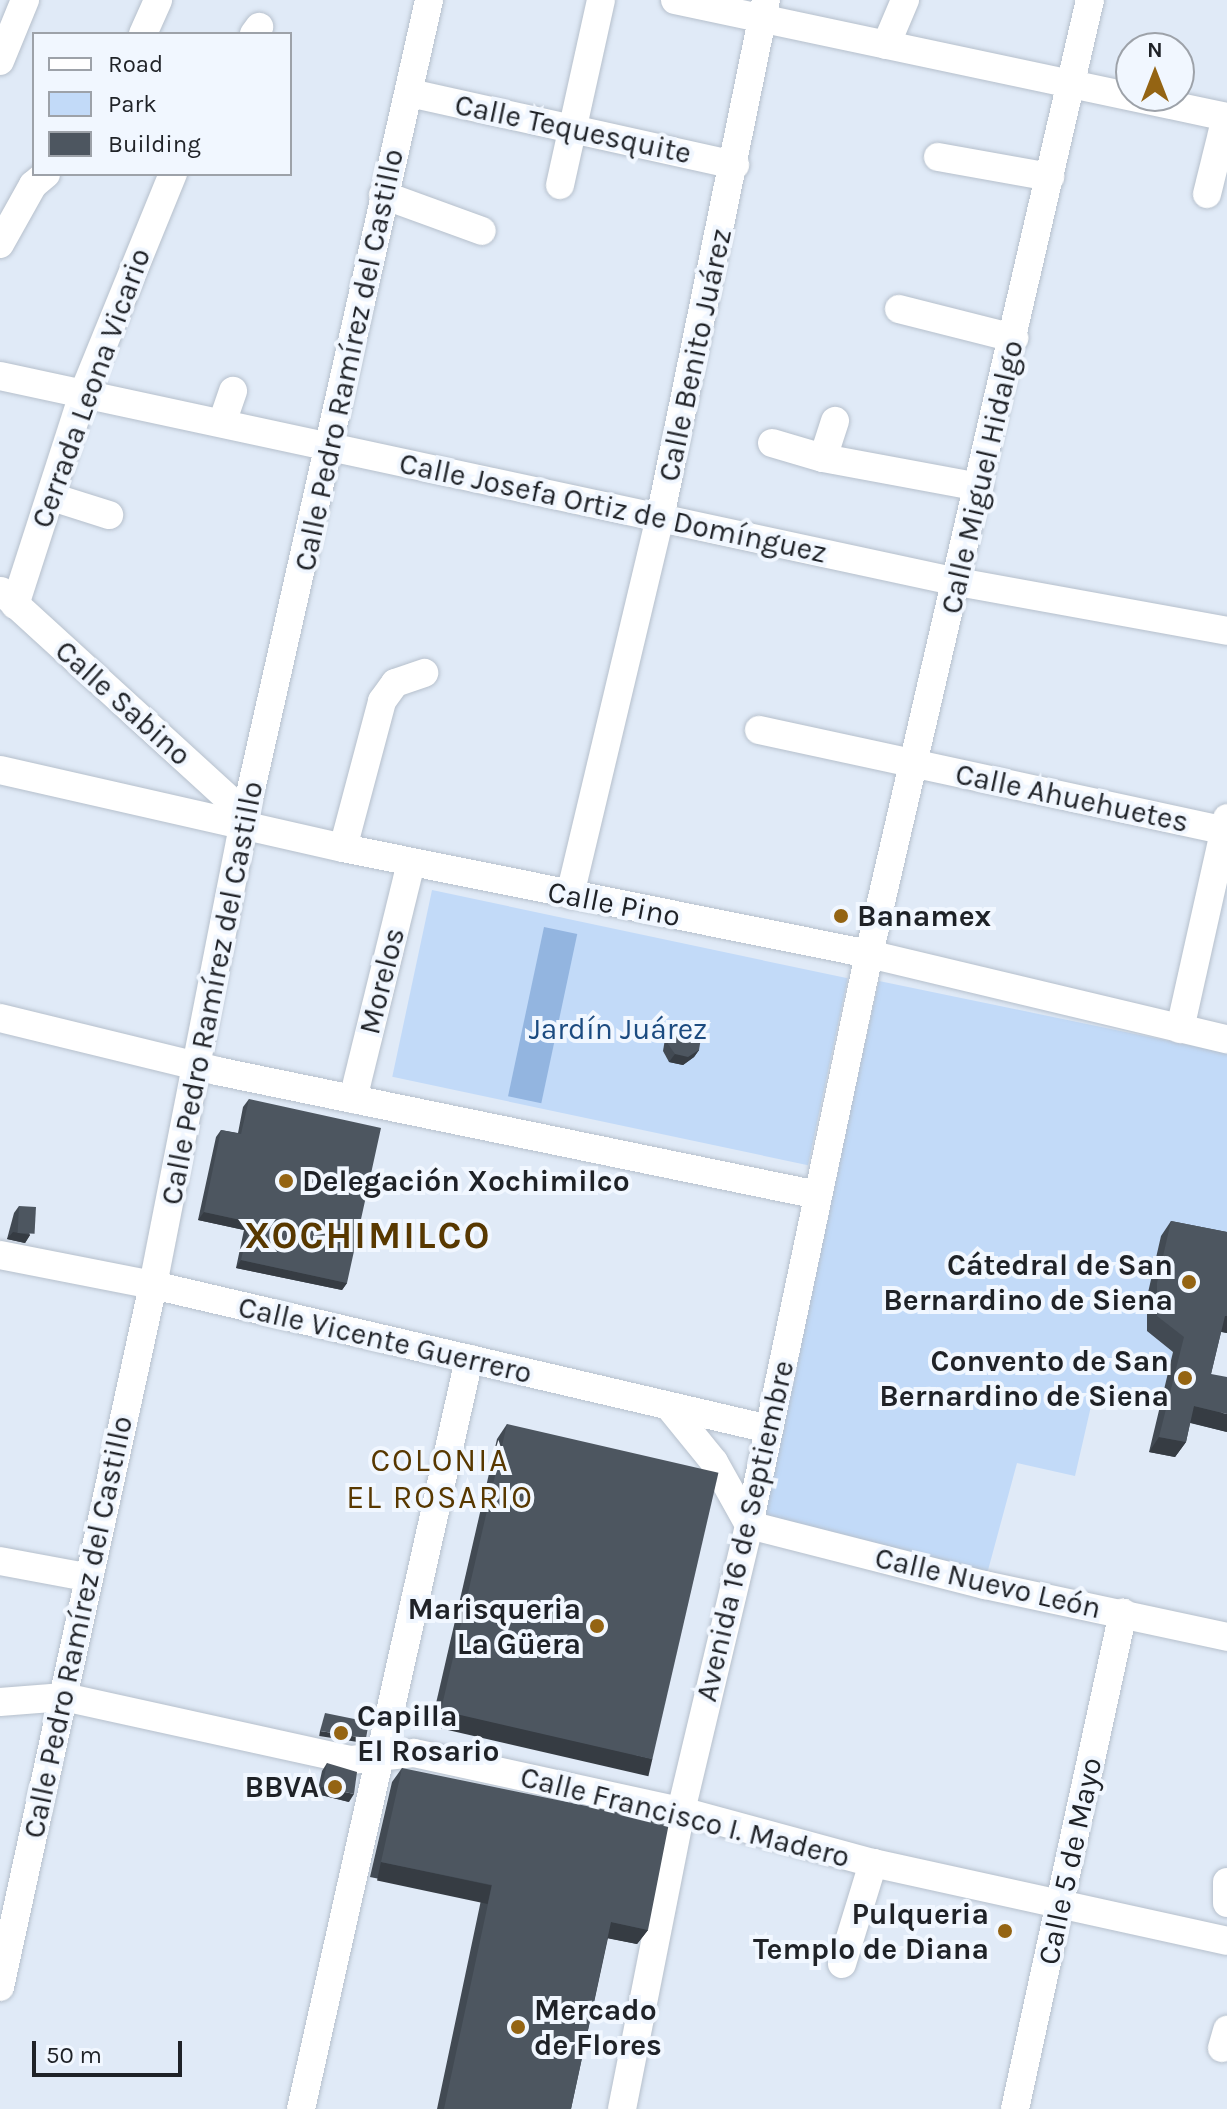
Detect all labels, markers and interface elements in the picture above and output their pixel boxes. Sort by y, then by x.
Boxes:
legend [32,32,292,176]
north arrow [1115,32,1195,112]
text: N [1147,37,1163,63]
text: Road [108,50,163,78]
street label: Calle Tequesquite [452,86,694,172]
text: Park [108,90,157,118]
text: Building [108,130,201,158]
street label: Calle Pedro Ramírez del Castillo [287,146,411,574]
street label: Calle Benito Juárez [651,225,739,485]
street label: Cerrada Leona Vicario [24,243,158,533]
street label: Calle Miguel Hidalgo [933,337,1031,617]
street label: Calle Josefa Ortiz de Domínguez [396,445,830,571]
street label: Calle Sabino [48,633,198,773]
street label: Calle Ahuehuetes [952,756,1192,840]
street label: Calle Pedro Ramírez del Castillo [153,778,271,1208]
street label: Calle Pino [545,874,683,934]
place label: Banamex [857,898,991,934]
marker: Banamex [832,907,850,925]
street label: Morelos [351,924,413,1038]
park label: Jardín Juárez [529,1011,707,1047]
place label: Delegación Xochimilco [302,1163,630,1199]
marker: Delegación Xochimilco [277,1172,295,1190]
district label: XOCHIMILCO [244,1213,492,1259]
place label: Cátedral de San Bernardino de Siena [883,1247,1173,1318]
marker: Cátedral de San Bernardino de Siena [1180,1273,1198,1291]
street label: Calle Vicente Guerrero [235,1289,535,1391]
place label: Convento de San Bernardino de Siena [879,1343,1169,1414]
street label: Avenida 16 de Septiembre [688,1357,802,1705]
marker: Convento de San Bernardino de Siena [1176,1369,1194,1387]
street label: Calle Pedro Ramírez del Castillo [16,1413,140,1841]
district label: COLONIA EL ROSARIO [346,1443,534,1518]
street label: Calle Nuevo León [871,1539,1105,1627]
place label: Marisqueria La Güera [408,1591,581,1662]
marker: Marisqueria La Güera [588,1617,606,1635]
place label: Capilla El Rosario [357,1698,500,1768]
marker: Capilla El Rosario [332,1724,350,1742]
street label: Calle 5 de Mayo [1030,1754,1110,1968]
street label: Calle Francisco I. Madero [517,1759,853,1875]
place label: BBVA [244,1769,319,1805]
marker: BBVA [326,1778,344,1796]
place label: Pulqueria Templo de Diana [753,1896,989,1966]
marker: Pulqueria Templo de Diana [996,1922,1014,1940]
place label: Mercado de Flores [534,1992,662,2062]
marker: Mercado de Flores [509,2018,527,2036]
scale bar [36,2025,186,2075]
text: 50 m [46,2041,102,2069]

